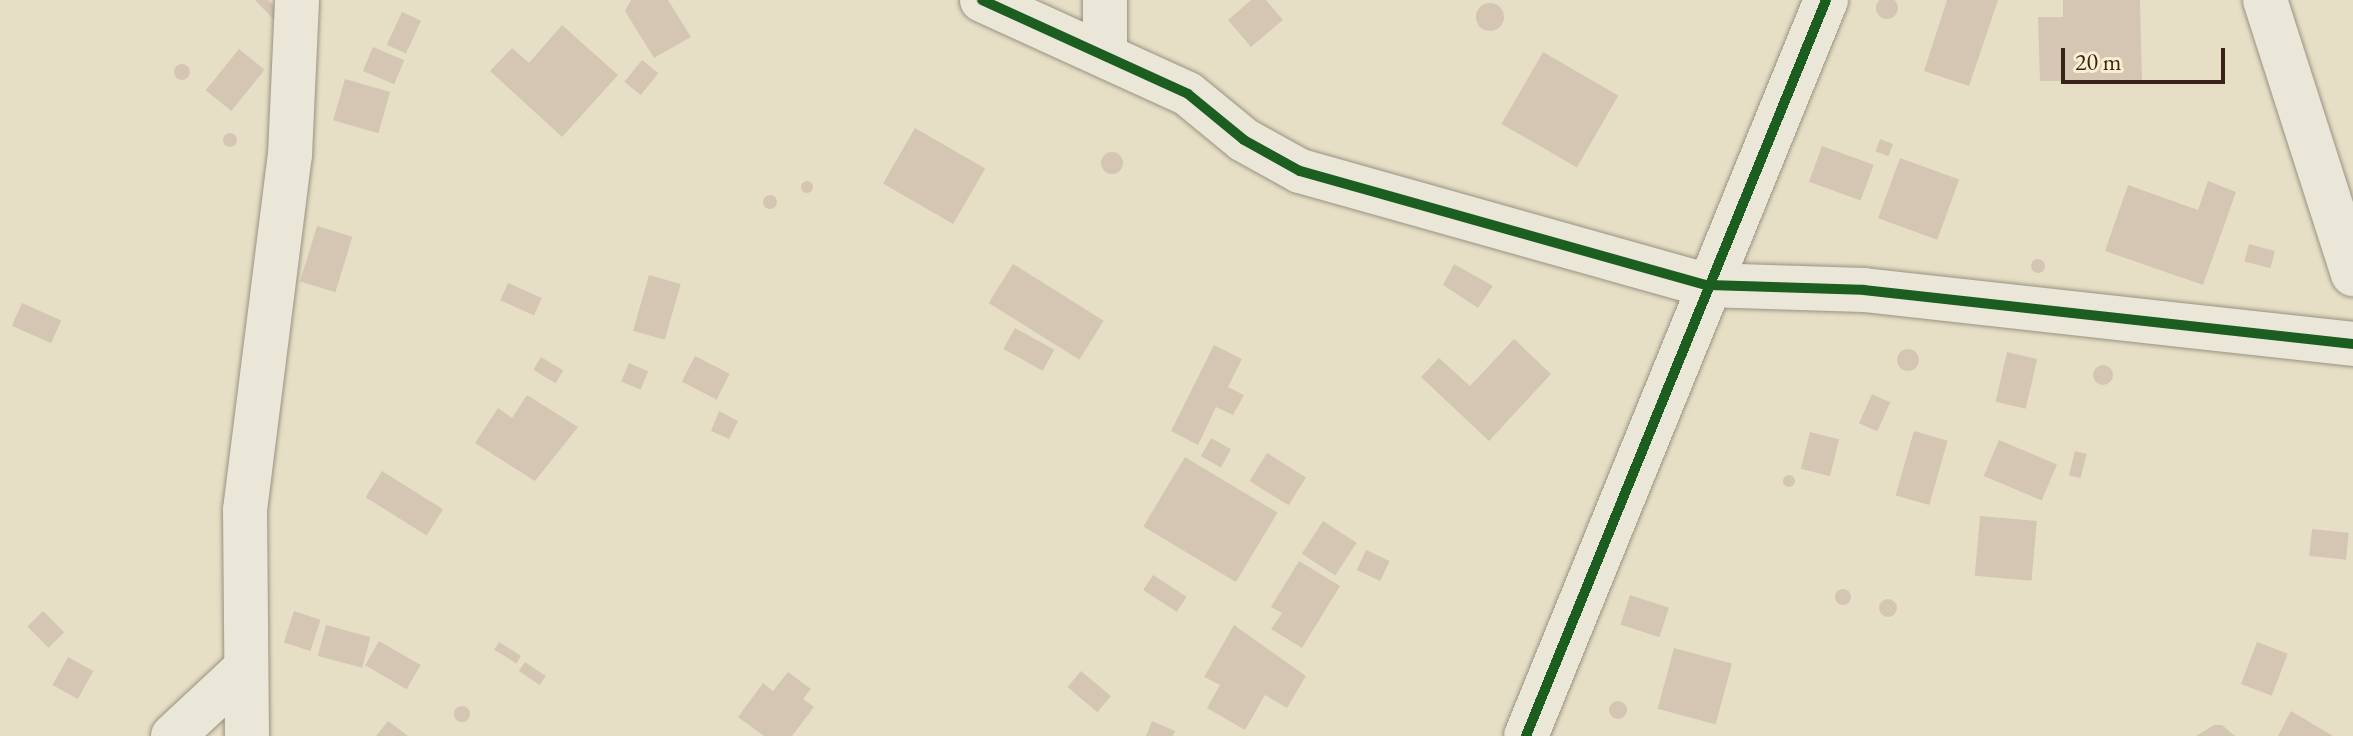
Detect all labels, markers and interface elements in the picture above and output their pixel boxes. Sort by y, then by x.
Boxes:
scale bar [2065,32,2229,82]
text: 20 m [2075,46,2122,77]

